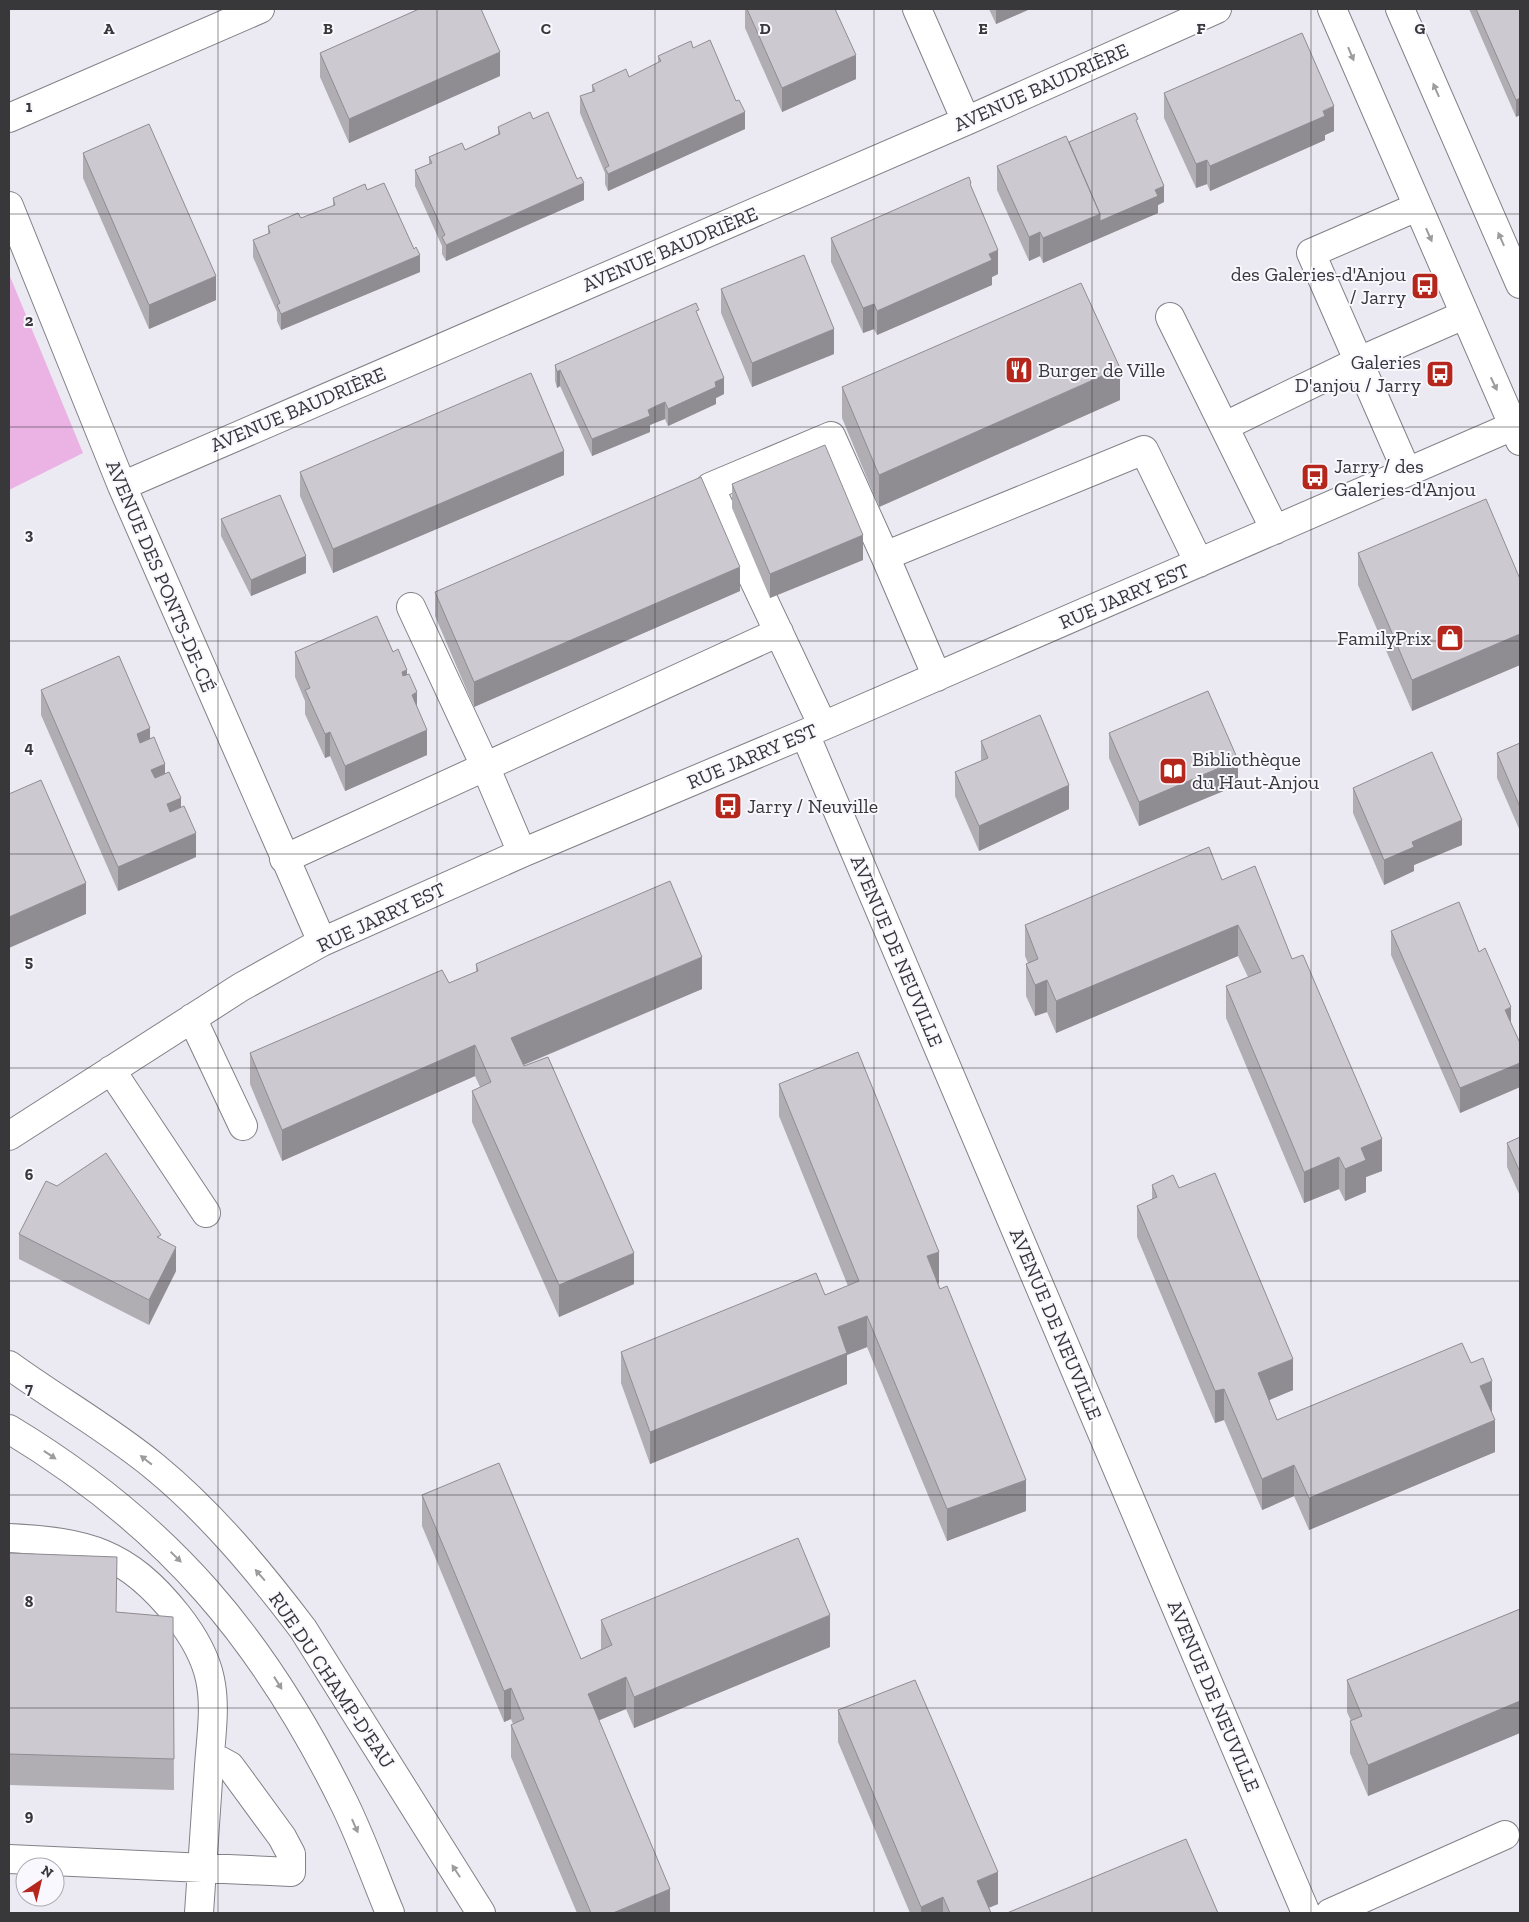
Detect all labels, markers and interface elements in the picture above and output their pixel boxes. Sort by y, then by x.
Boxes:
text: A [104,19,115,38]
text: B [323,19,333,38]
text: C [541,19,551,38]
text: D [759,19,771,38]
text: E [978,19,988,38]
text: F [1196,19,1206,38]
text: G [1415,19,1426,38]
street label: AVENUE BAUDRIÈRE [950,38,1132,136]
one-way arrow [1348,47,1356,61]
one-way arrow [1431,83,1439,97]
text: 1 [26,97,33,116]
street label: AVENUE BAUDRIÈRE [579,201,761,297]
one-way arrow [1426,228,1434,242]
one-way arrow [1496,232,1504,246]
place label: des Galeries-d'Anjou / Jarry [1231,262,1407,309]
bus stop icon: des Galeries-d'Anjou / Jarry [1410,271,1440,301]
text: 2 [25,311,34,330]
place label: Galeries D'anjou / Jarry [1295,350,1422,397]
restaurant icon: Burger de Ville [1004,355,1034,385]
place label: Burger de Ville [1038,358,1165,382]
bus stop icon: Galeries D'anjou / Jarry [1425,359,1455,389]
street label: AVENUE BAUDRIÈRE [207,361,389,457]
one-way arrow [1491,377,1499,391]
place label: Jarry / des Galeries-d'Anjou [1334,454,1476,501]
street label: AVENUE DES PONTS-DE-CÉ [101,456,221,696]
bus stop icon: Jarry / des Galeries-d'Anjou [1300,462,1330,492]
text: 3 [25,525,34,544]
street label: RUE JARRY EST [1055,558,1193,634]
shop icon: FamilyPrix [1435,623,1465,653]
place label: FamilyPrix [1337,626,1431,650]
street label: RUE JARRY EST [683,718,821,794]
text: 4 [24,738,34,757]
place label: Bibliothèque du Haut-Anjou [1192,747,1319,794]
library icon: Bibliothèque du Haut-Anjou [1158,756,1188,786]
bus stop icon: Jarry / Neuville [713,791,743,821]
place label: Jarry / Neuville [747,794,878,818]
street label: AVENUE DE NEUVILLE [846,852,948,1050]
street label: RUE JARRY EST [313,877,449,957]
text: 5 [25,952,33,971]
text: 6 [25,1165,34,1184]
street label: AVENUE DE NEUVILLE [1005,1225,1107,1423]
text: 7 [25,1379,33,1398]
one-way arrow [43,1450,57,1460]
one-way arrow [140,1455,153,1466]
one-way arrow [170,1551,182,1563]
one-way arrow [255,1569,266,1582]
street label: RUE DU CHAMP-D'EAU [264,1587,400,1773]
text: 8 [25,1592,34,1611]
street label: AVENUE DE NEUVILLE [1163,1597,1265,1795]
one-way arrow [273,1677,283,1690]
text: 9 [25,1806,34,1825]
one-way arrow [351,1819,359,1833]
north arrow [15,1857,65,1907]
text: N [38,1862,57,1882]
one-way arrow [451,1865,460,1878]

